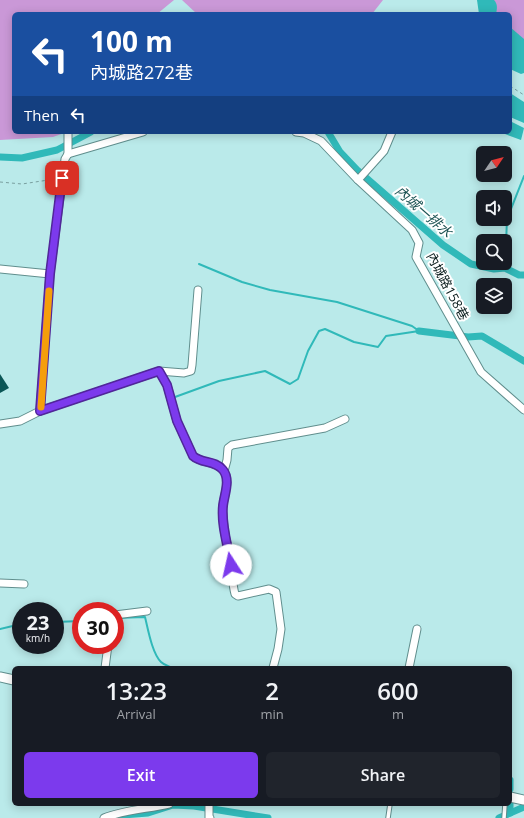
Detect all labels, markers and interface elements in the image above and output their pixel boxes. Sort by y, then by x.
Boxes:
text: 100 m [90,22,173,60]
icon: left [24,28,76,80]
text: 內城路272巷 [90,60,193,84]
icon: left [67,104,89,126]
text: Then [24,105,59,125]
north arrow [476,146,512,182]
map controls [476,146,512,314]
pin [45,161,79,195]
icon: arrive [51,167,73,189]
water label: 內城一排水 [391,181,457,242]
button: sound [476,190,512,226]
button: search [476,234,512,270]
street label: 內城路158巷 [423,249,473,323]
button: layers [476,278,512,314]
position arrow [210,544,252,586]
speed limit sign: 30 [72,602,124,654]
text: 23 [27,609,49,636]
text: km/h [26,631,50,645]
text: 13:23 [106,674,167,707]
text: 2 [265,674,279,707]
text: 600 [377,674,418,707]
text: Arrival [117,705,156,723]
text: min [261,705,284,723]
text: m [392,705,404,723]
button: Exit [24,752,258,798]
button: Share [266,752,500,798]

